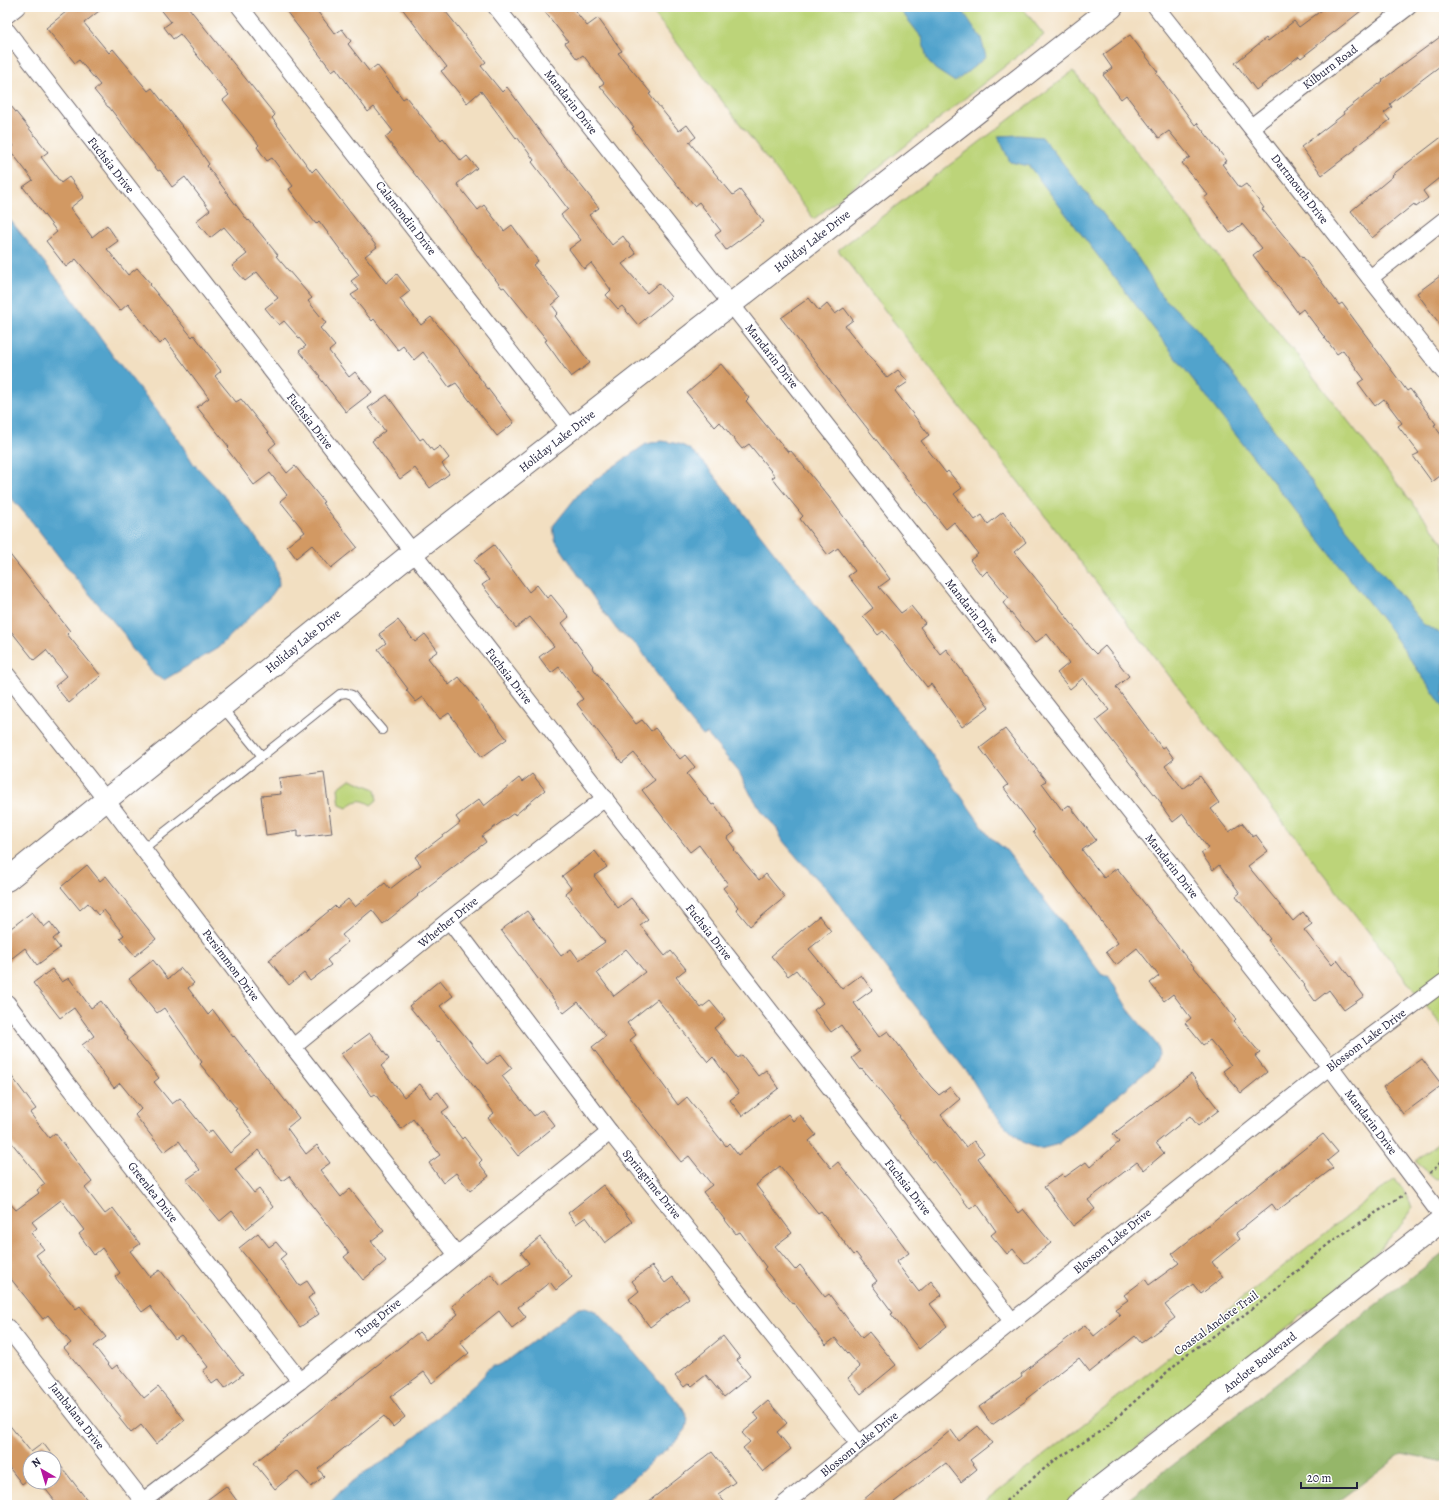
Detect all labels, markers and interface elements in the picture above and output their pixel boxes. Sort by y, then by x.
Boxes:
street label: Kilburn Road [1299,41,1361,93]
street label: Mandarin Drive [541,66,601,138]
street label: Fuchsia Drive [84,134,138,196]
street label: Dartmouth Drive [1268,151,1332,227]
street label: Calamondin Drive [372,178,440,258]
street label: Holiday Lake Drive [771,206,853,276]
street label: Mandarin Drive [742,320,802,392]
street label: Fuchsia Drive [283,390,337,452]
street label: Holiday Lake Drive [516,406,598,476]
street label: Mandarin Drive [942,575,1002,647]
street label: Holiday Lake Drive [262,606,344,676]
street label: Fuchsia Drive [482,645,536,707]
street label: Mandarin Drive [1142,830,1202,902]
street label: Whether Drive [414,893,481,952]
street label: Fuchsia Drive [682,901,736,963]
street label: Persimmon Drive [199,926,263,1004]
street label: Blossom Lake Drive [1323,1005,1409,1075]
street label: Mandarin Drive [1341,1086,1401,1158]
street label: Springtime Drive [619,1146,685,1222]
street label: Fuchsia Drive [881,1156,935,1218]
street label: Greenlea Drive [124,1158,182,1226]
street label: Blossom Lake Drive [1070,1205,1154,1277]
street label: Coastal Anclote Trail [1171,1287,1261,1359]
street label: Tung Drive [352,1295,404,1341]
street label: Anclote Boulevard [1219,1328,1300,1396]
street label: Jambalana Drive [46,1379,108,1453]
street label: Blossom Lake Drive [817,1408,901,1480]
north arrow [22,1450,62,1490]
text: N [28,1454,44,1471]
scale bar [1301,1464,1357,1490]
text: 20 m [1307,1470,1331,1486]

